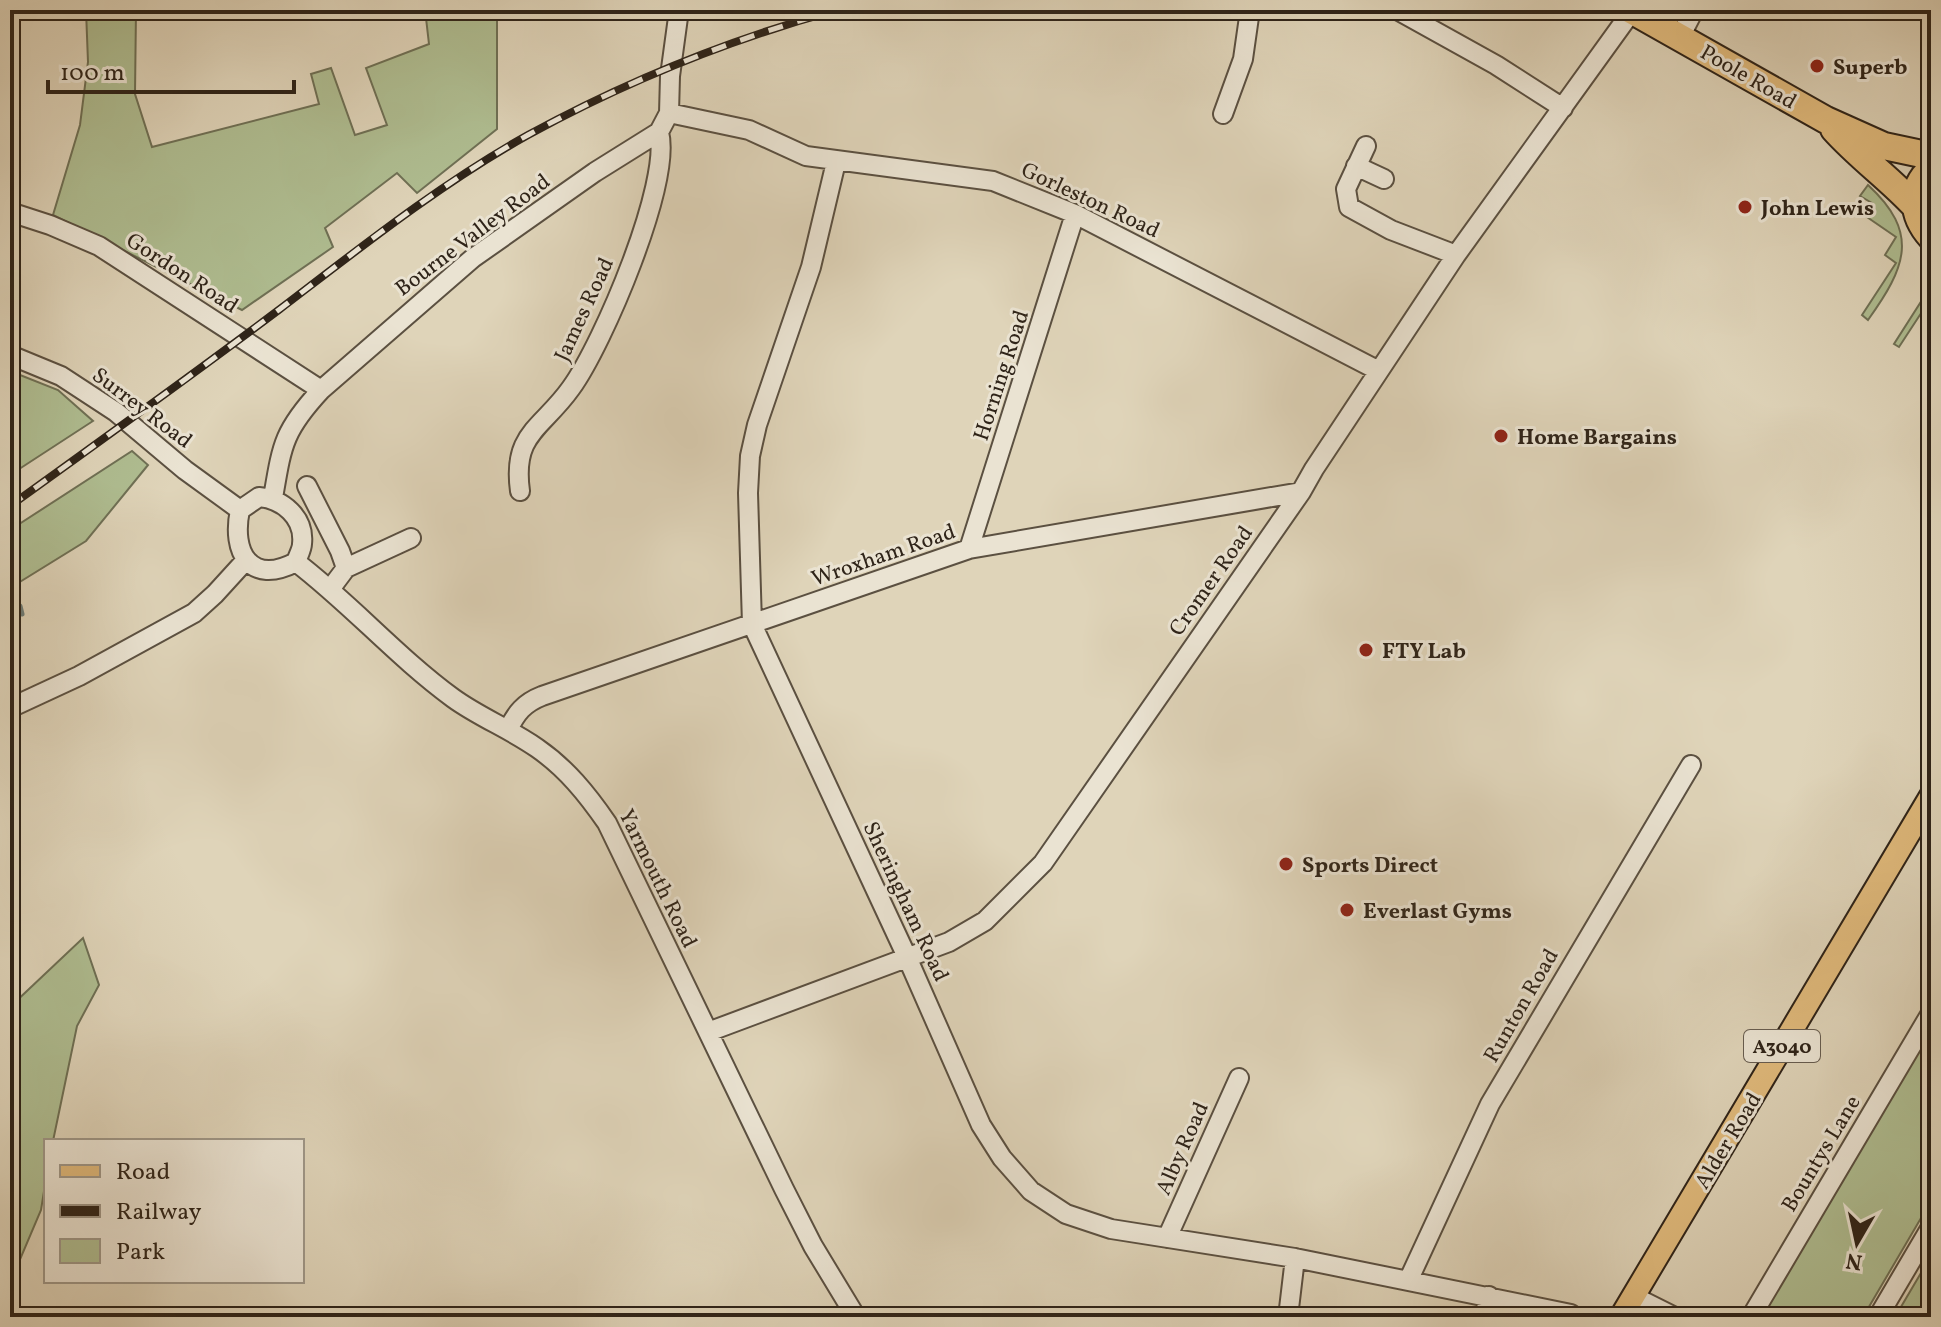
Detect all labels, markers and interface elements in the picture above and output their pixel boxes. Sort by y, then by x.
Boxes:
street label: Poole Road [1694,38,1802,118]
scale bar [48,44,294,94]
place label: Superb [1833,53,1907,84]
text: 100 m [60,57,125,91]
marker: Superb [1808,57,1826,75]
street label: Gorleston Road [1015,156,1164,247]
street label: Bourne Valley Road [389,167,558,305]
place label: John Lewis [1760,194,1874,225]
marker: John Lewis [1736,198,1754,216]
street label: Gordon Road [119,226,244,322]
street label: James Road [548,253,623,367]
street label: Horning Road [967,306,1038,445]
street label: Surrey Road [85,361,198,457]
place label: Home Bargains [1517,423,1677,454]
marker: Home Bargains [1492,427,1510,445]
street label: Wroxham Road [808,517,960,596]
street label: Cromer Road [1163,520,1262,643]
place label: FTY Lab [1382,637,1466,668]
marker: FTY Lab [1357,641,1375,659]
street label: Yarmouth Road [610,804,704,954]
street label: Sheringham Road [854,817,955,987]
place label: Sports Direct [1302,851,1438,882]
marker: Sports Direct [1277,855,1295,873]
place label: Everlast Gyms [1363,897,1512,928]
marker: Everlast Gyms [1338,901,1356,919]
street label: Runton Road [1477,944,1567,1069]
road number: A3040 [1744,1030,1820,1062]
street label: Alder Road [1688,1087,1770,1196]
street label: Bountys Lane [1775,1090,1869,1219]
street label: Alby Road [1149,1097,1218,1201]
legend [44,1139,304,1283]
text: Road [116,1156,170,1190]
text: Railway [116,1196,202,1230]
north arrow [1817,1203,1897,1283]
text: Park [116,1236,165,1270]
text: N [1844,1244,1865,1277]

